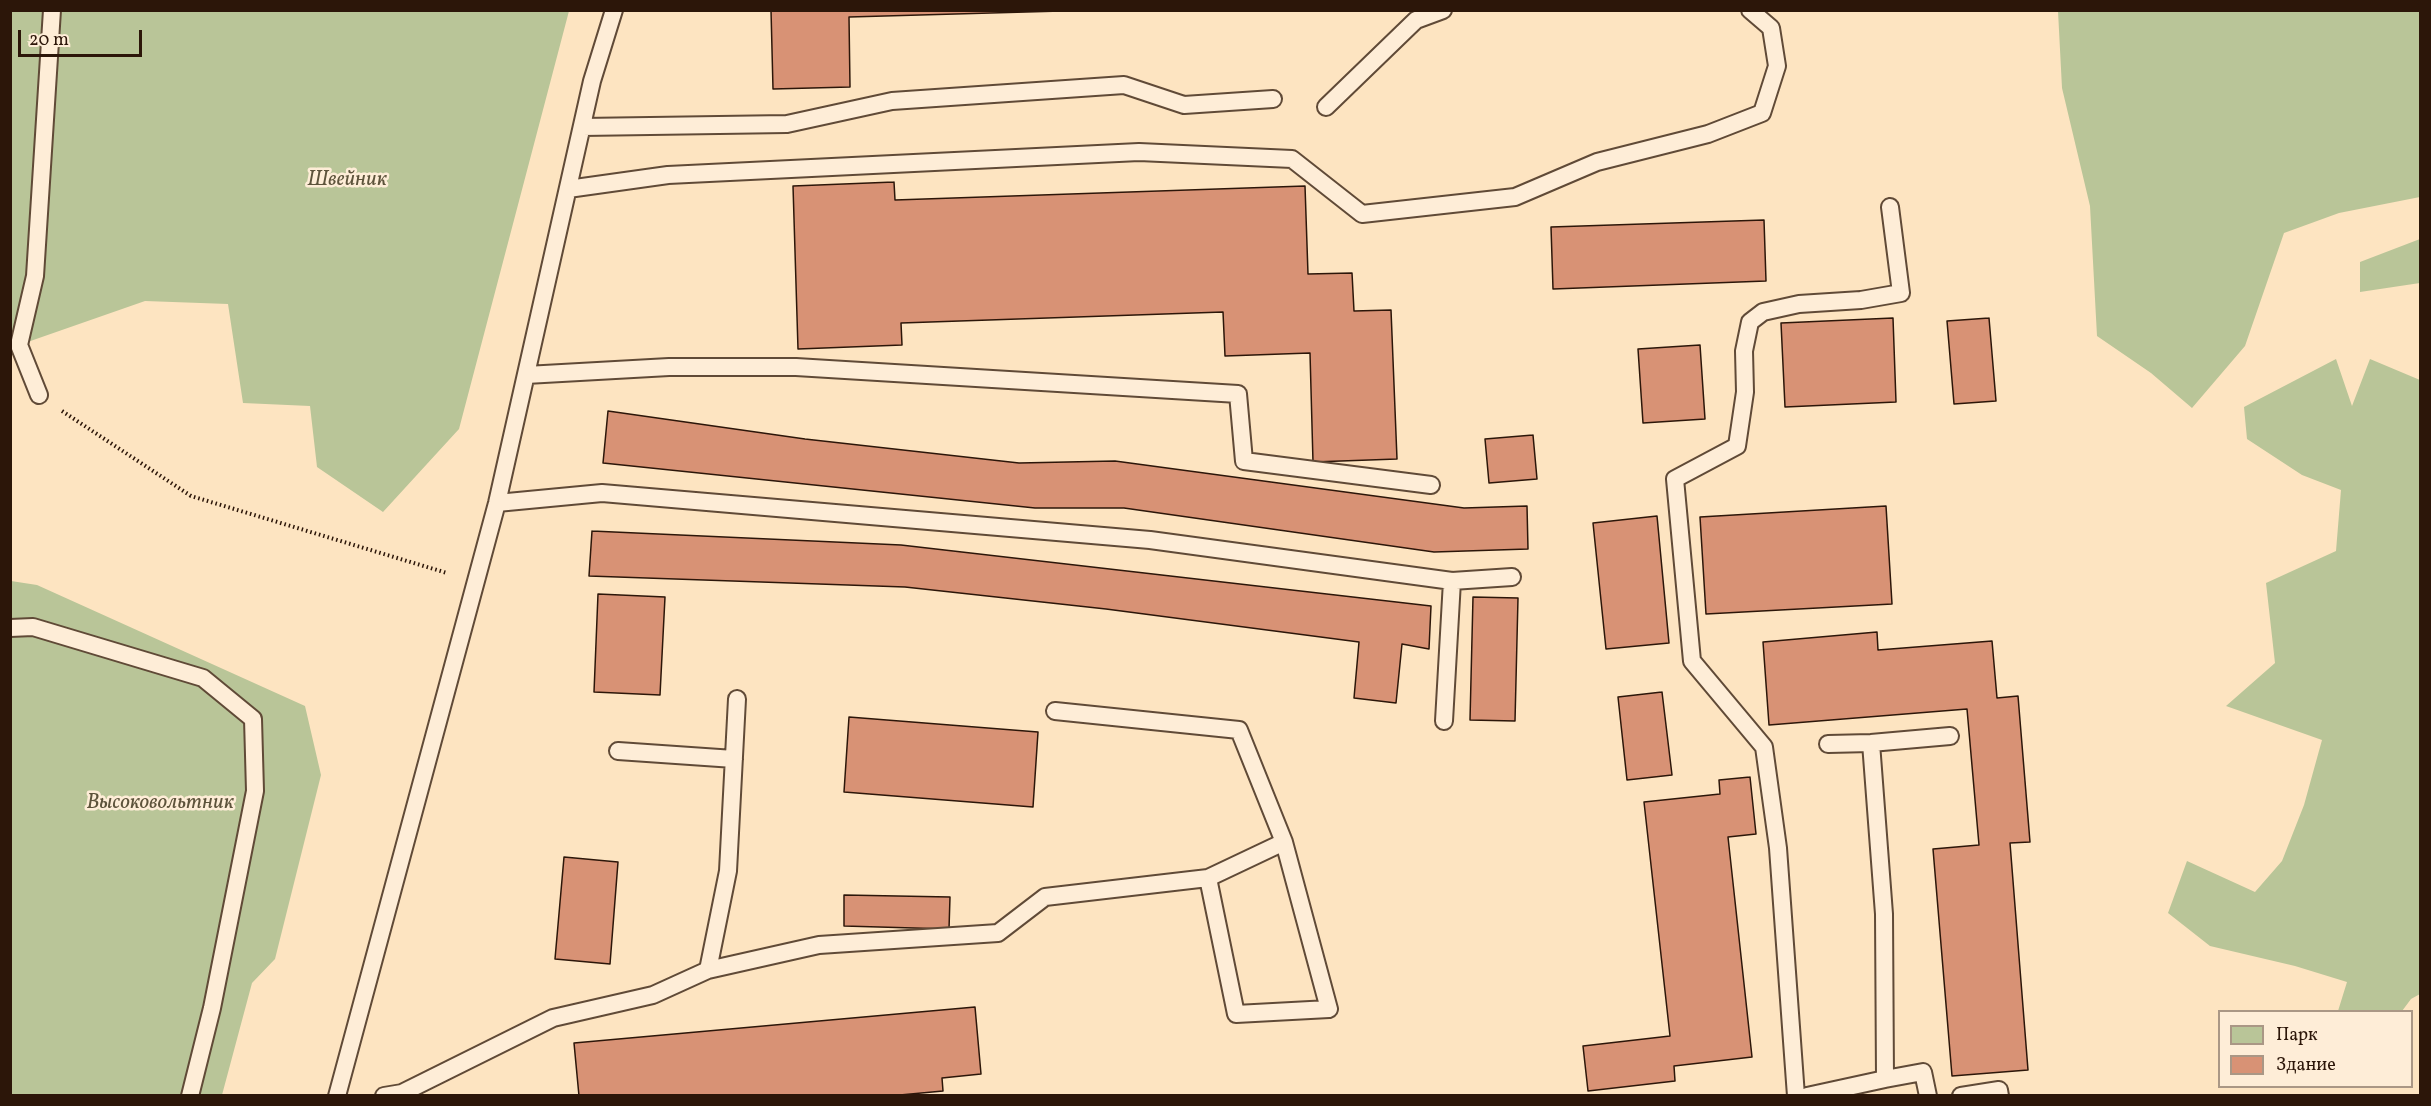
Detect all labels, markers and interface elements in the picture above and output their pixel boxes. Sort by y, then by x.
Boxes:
scale bar [21,18,146,56]
text: 20 m [29,28,69,53]
park label: Швейник [307,168,387,194]
park label: Высоковольтник [86,791,234,817]
legend [2218,1010,2413,1088]
text: Парк [2276,1023,2318,1048]
text: Здание [2276,1053,2336,1078]

